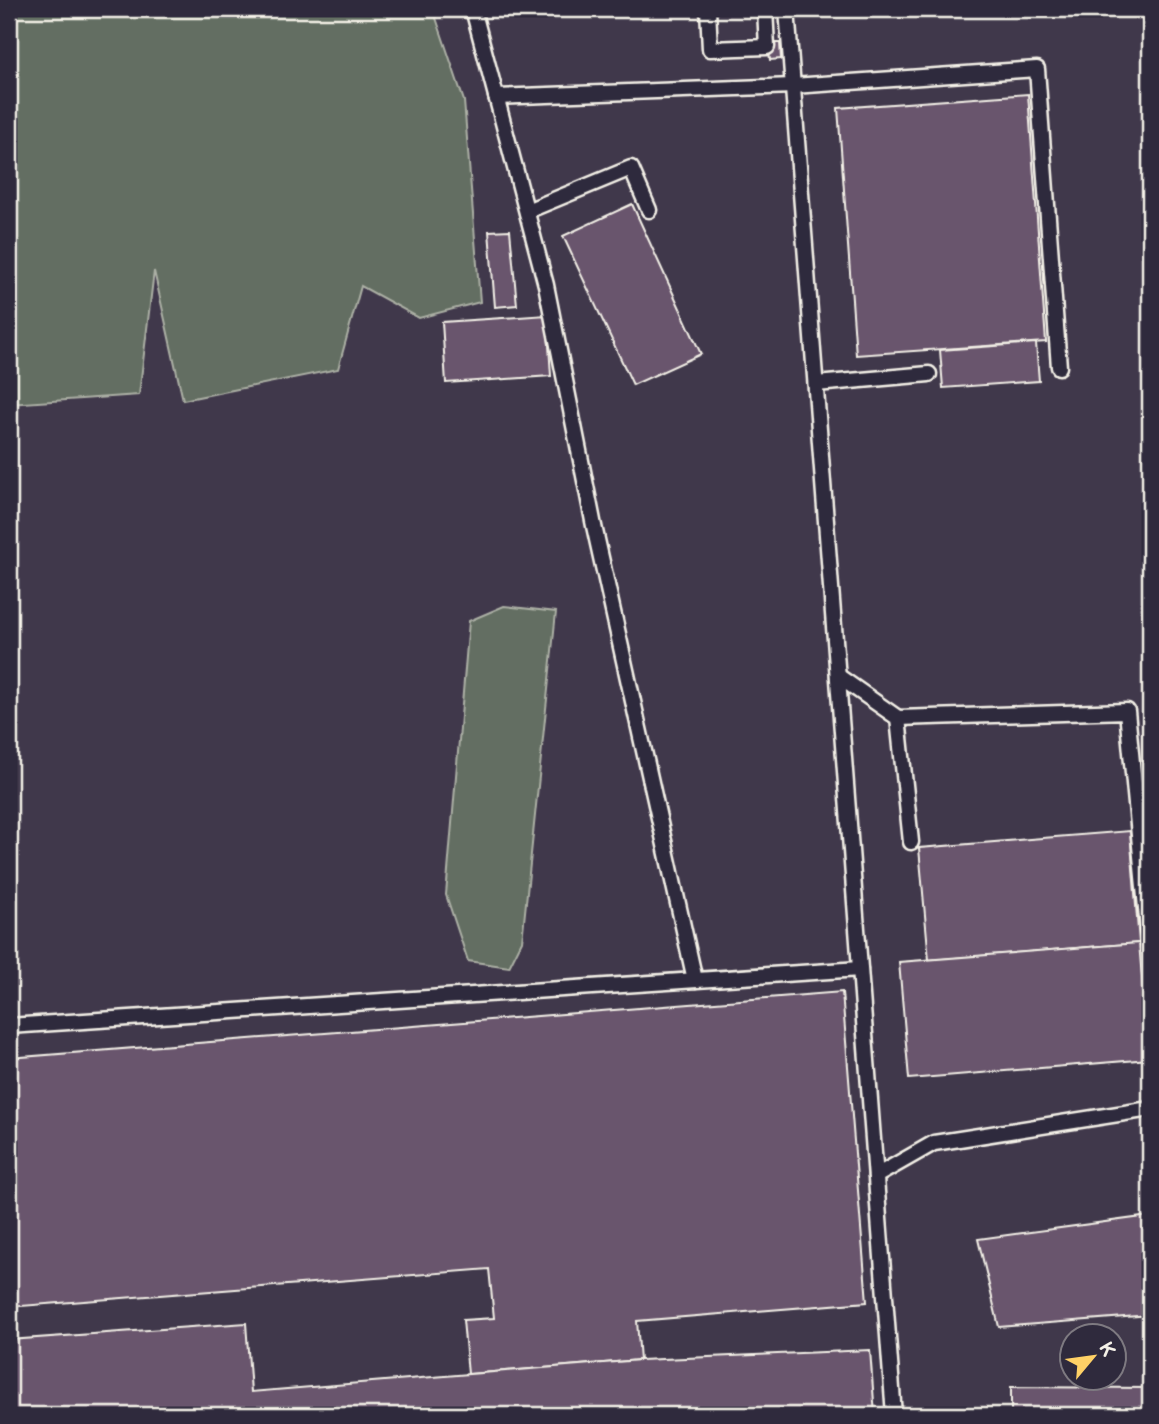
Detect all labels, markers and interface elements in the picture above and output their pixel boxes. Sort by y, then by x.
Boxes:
north arrow [1058,1322,1128,1392]
text: K [1093,1338,1120,1361]

